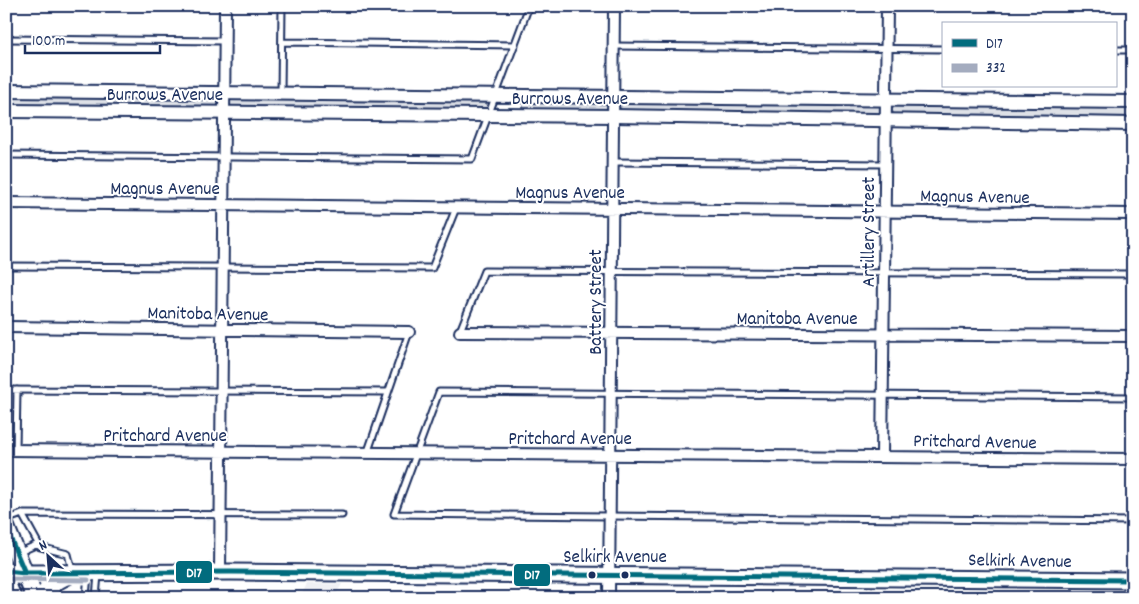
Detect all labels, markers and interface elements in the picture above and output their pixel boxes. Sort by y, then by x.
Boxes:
scale bar [25,22,160,54]
legend [942,22,1116,88]
text: 100 m [32,31,65,53]
text: D17 [986,34,1003,56]
text: 332 [986,58,1006,80]
street label: Burrows Avenue [107,83,223,110]
street label: Burrows Avenue [512,87,628,114]
street label: Magnus Avenue [110,177,220,204]
street label: Artillery Street [857,177,884,287]
street label: Magnus Avenue [515,181,625,208]
street label: Magnus Avenue [920,184,1030,213]
street label: Battery Street [584,249,611,355]
street label: Manitoba Avenue [147,301,269,330]
street label: Manitoba Avenue [736,307,858,334]
street label: Pritchard Avenue [103,424,227,451]
street label: Pritchard Avenue [508,427,632,454]
street label: Pritchard Avenue [913,429,1037,458]
north arrow [22,532,72,582]
text: N [36,536,51,557]
street label: Selkirk Avenue [563,545,667,572]
street label: Selkirk Avenue [968,548,1072,577]
line badge: D17 [175,560,213,584]
line badge: D17 [513,563,551,587]
text: D17 [186,564,202,584]
text: D17 [524,566,540,586]
unlabelled marker [587,570,597,580]
unlabelled marker [620,570,630,580]

